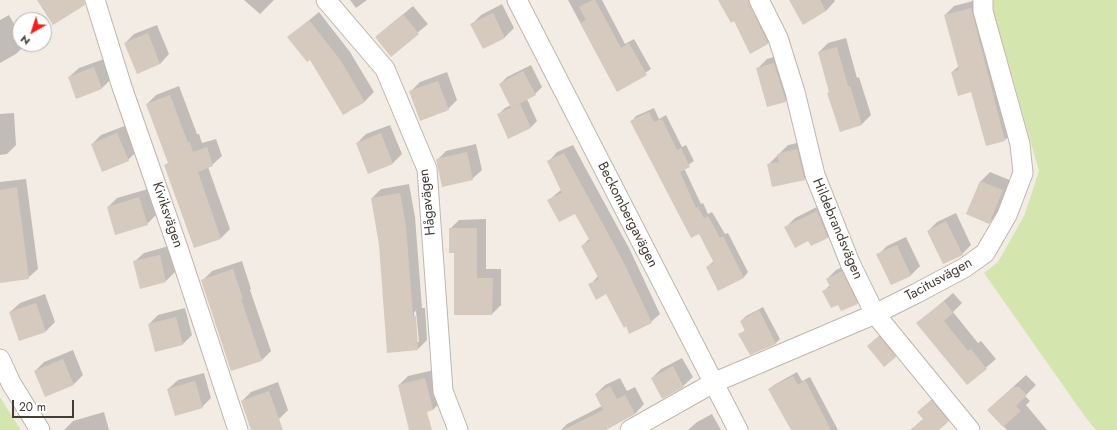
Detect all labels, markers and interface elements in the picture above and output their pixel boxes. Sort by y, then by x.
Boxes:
north arrow [12,12,52,52]
text: N [17,32,34,50]
street label: Beckombergavägen [593,159,661,271]
street label: Hågavägen [416,168,440,236]
street label: Hildebrandsvägen [808,176,866,282]
street label: Kiviksvägen [148,180,186,250]
street label: Tacitusvägen [903,255,975,305]
scale bar [14,392,76,418]
text: 20 m [19,398,46,416]

